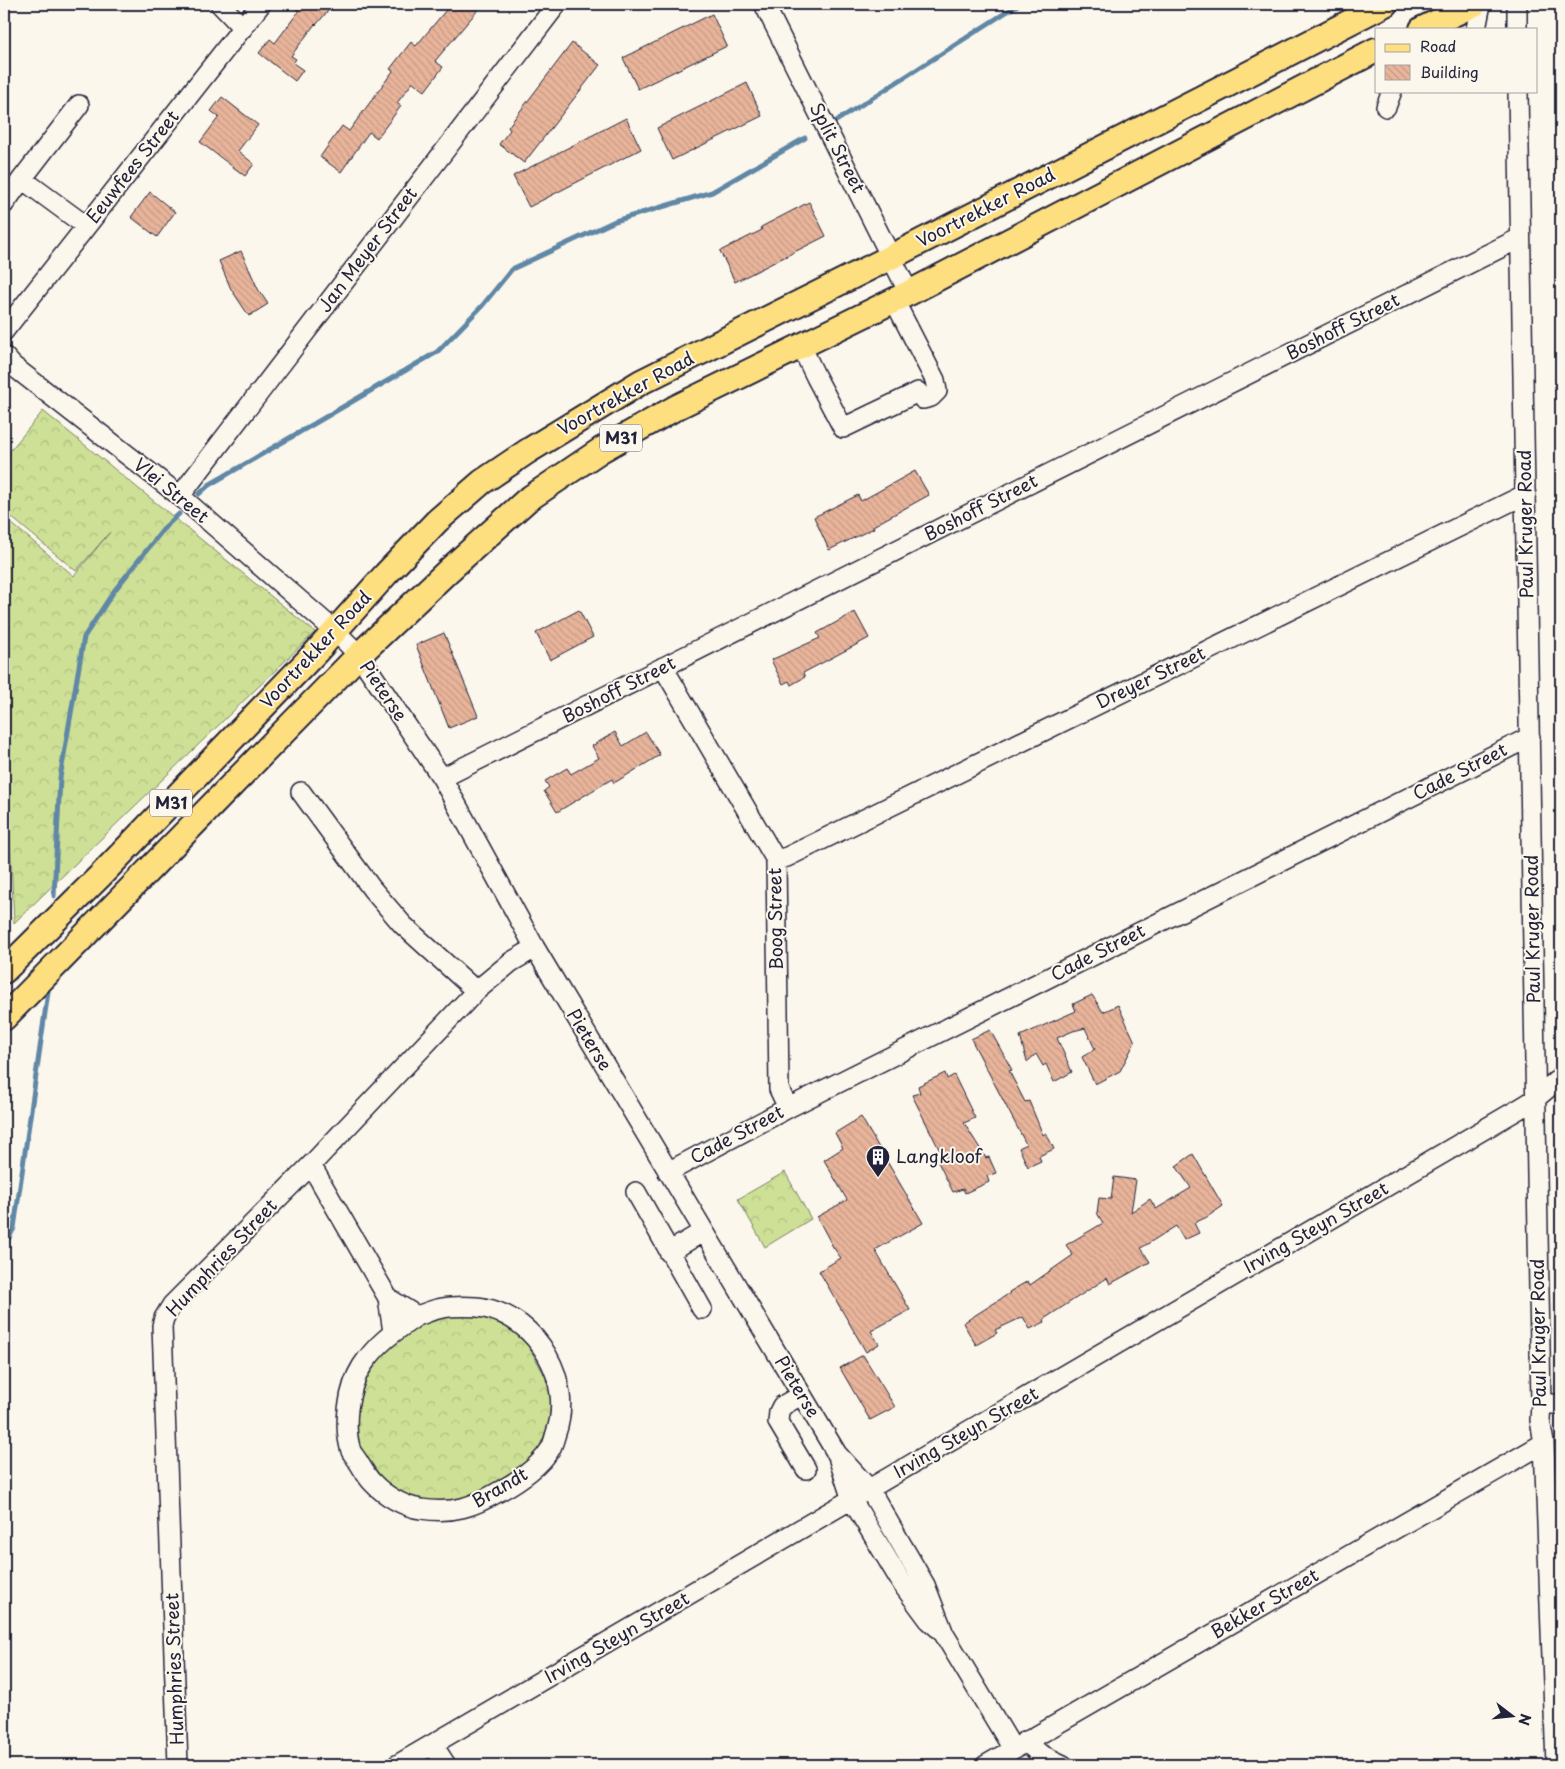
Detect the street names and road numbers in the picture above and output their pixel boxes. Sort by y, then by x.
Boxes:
street label: Split Street [804,97,873,197]
street label: Eeuwfees Street [79,104,185,228]
street label: Voortrekker Road [911,160,1059,253]
street label: Jan Meyer Street [311,181,423,317]
street label: Boshoff Street [1281,285,1404,366]
street label: Voortrekker Road [552,344,699,441]
road number: M31 [600,424,642,452]
street label: Paul Kruger Road [1510,449,1539,599]
street label: Vlei Street [128,451,215,529]
street label: Boshoff Street [919,466,1042,547]
street label: Voortrekker Road [253,584,377,714]
street label: Dreyer Street [1091,639,1210,715]
street label: Boshoff Street [557,648,680,729]
street label: Pieterse [354,654,414,726]
street label: Cade Street [1407,735,1511,806]
road number: M31 [150,790,192,816]
street label: Paul Kruger Road [1517,854,1546,1004]
street label: Boog Street [760,868,789,970]
street label: Cade Street [1045,916,1149,987]
street label: Pieterse [561,1003,619,1075]
street label: Cade Street [685,1098,788,1170]
street label: Irving Steyn Street [1238,1174,1393,1279]
street label: Humphries Street [159,1192,283,1322]
street label: Paul Kruger Road [1523,1258,1552,1408]
street label: Pieterse [769,1350,827,1422]
street label: Irving Steyn Street [888,1379,1043,1484]
street label: Brandt [466,1460,532,1514]
street label: Bekker Street [1205,1561,1323,1645]
street label: Irving Steyn Street [539,1584,694,1689]
street label: Humphries Street [157,1593,190,1746]

